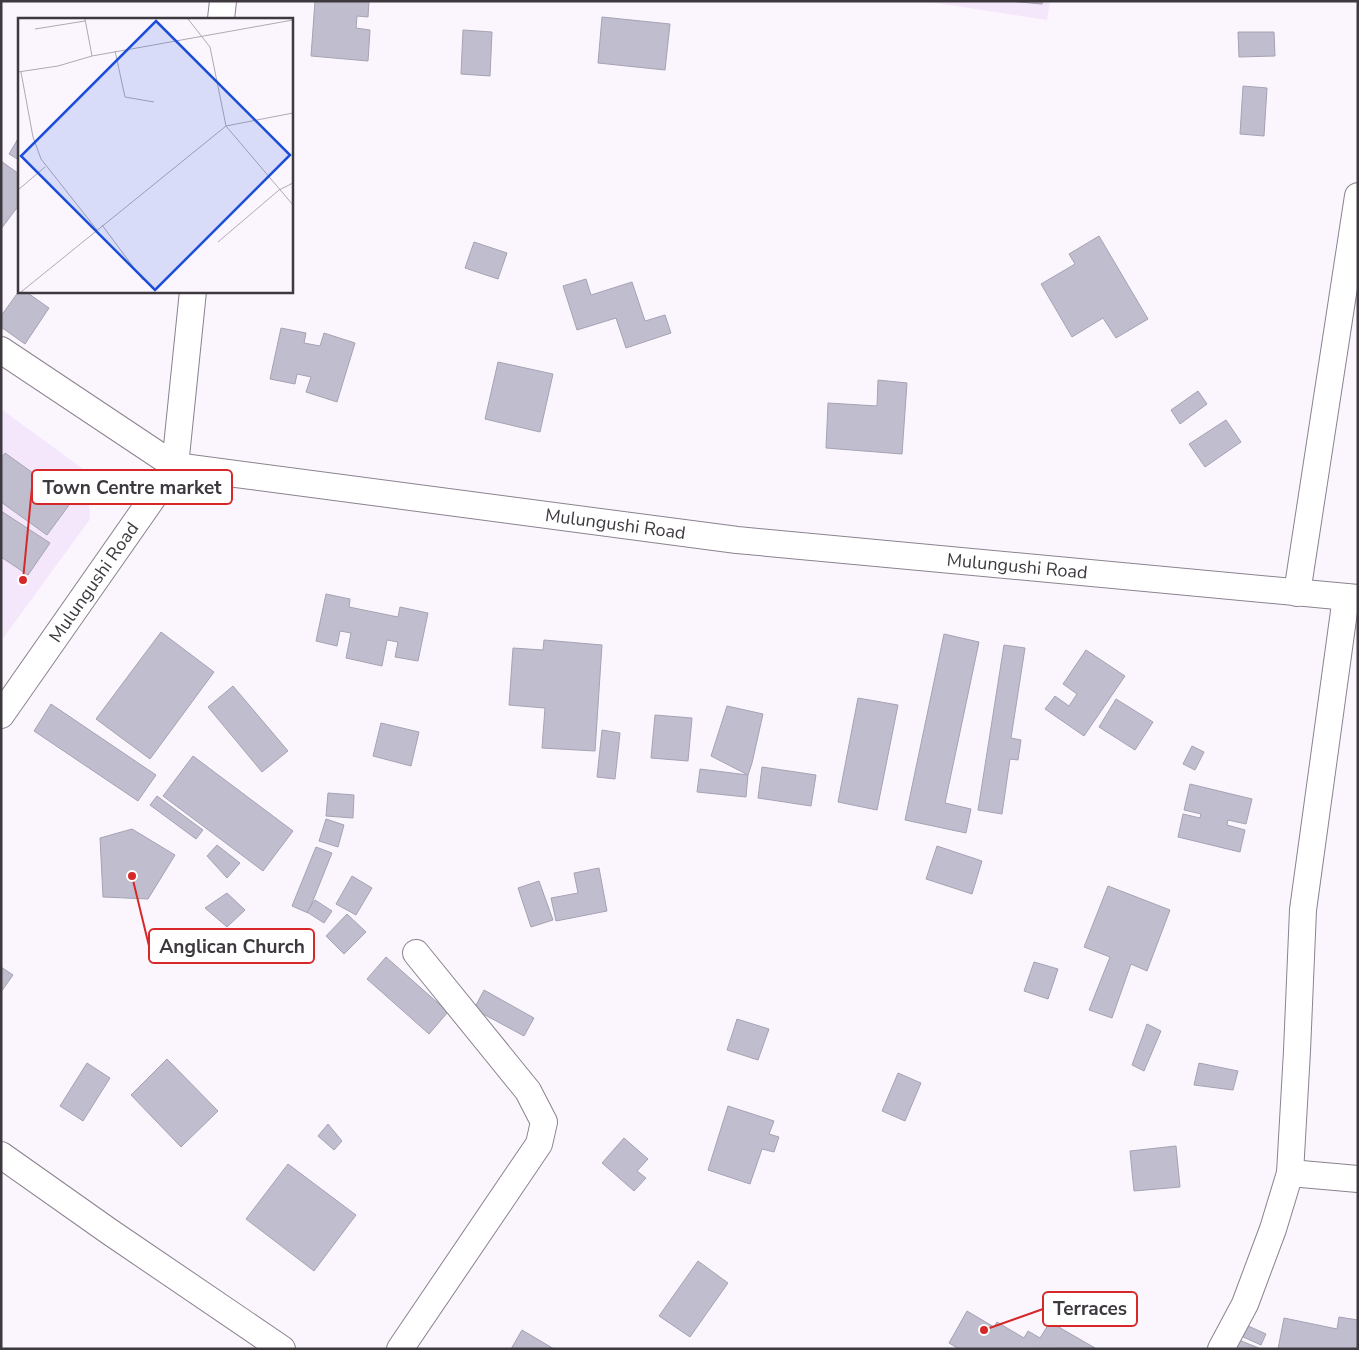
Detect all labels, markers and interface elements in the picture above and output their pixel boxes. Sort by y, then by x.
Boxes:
inset map [18,18,292,292]
callout: Town Centre market [32,470,232,504]
text: Town Centre market [42,475,222,501]
street label: Mulungushi Road [544,503,687,545]
street label: Mulungushi Road [43,517,144,647]
street label: Mulungushi Road [946,548,1089,585]
callout: Anglican Church [149,929,314,963]
text: Anglican Church [159,934,305,960]
callout: Terraces [1043,1292,1137,1326]
text: Terraces [1053,1296,1127,1322]

